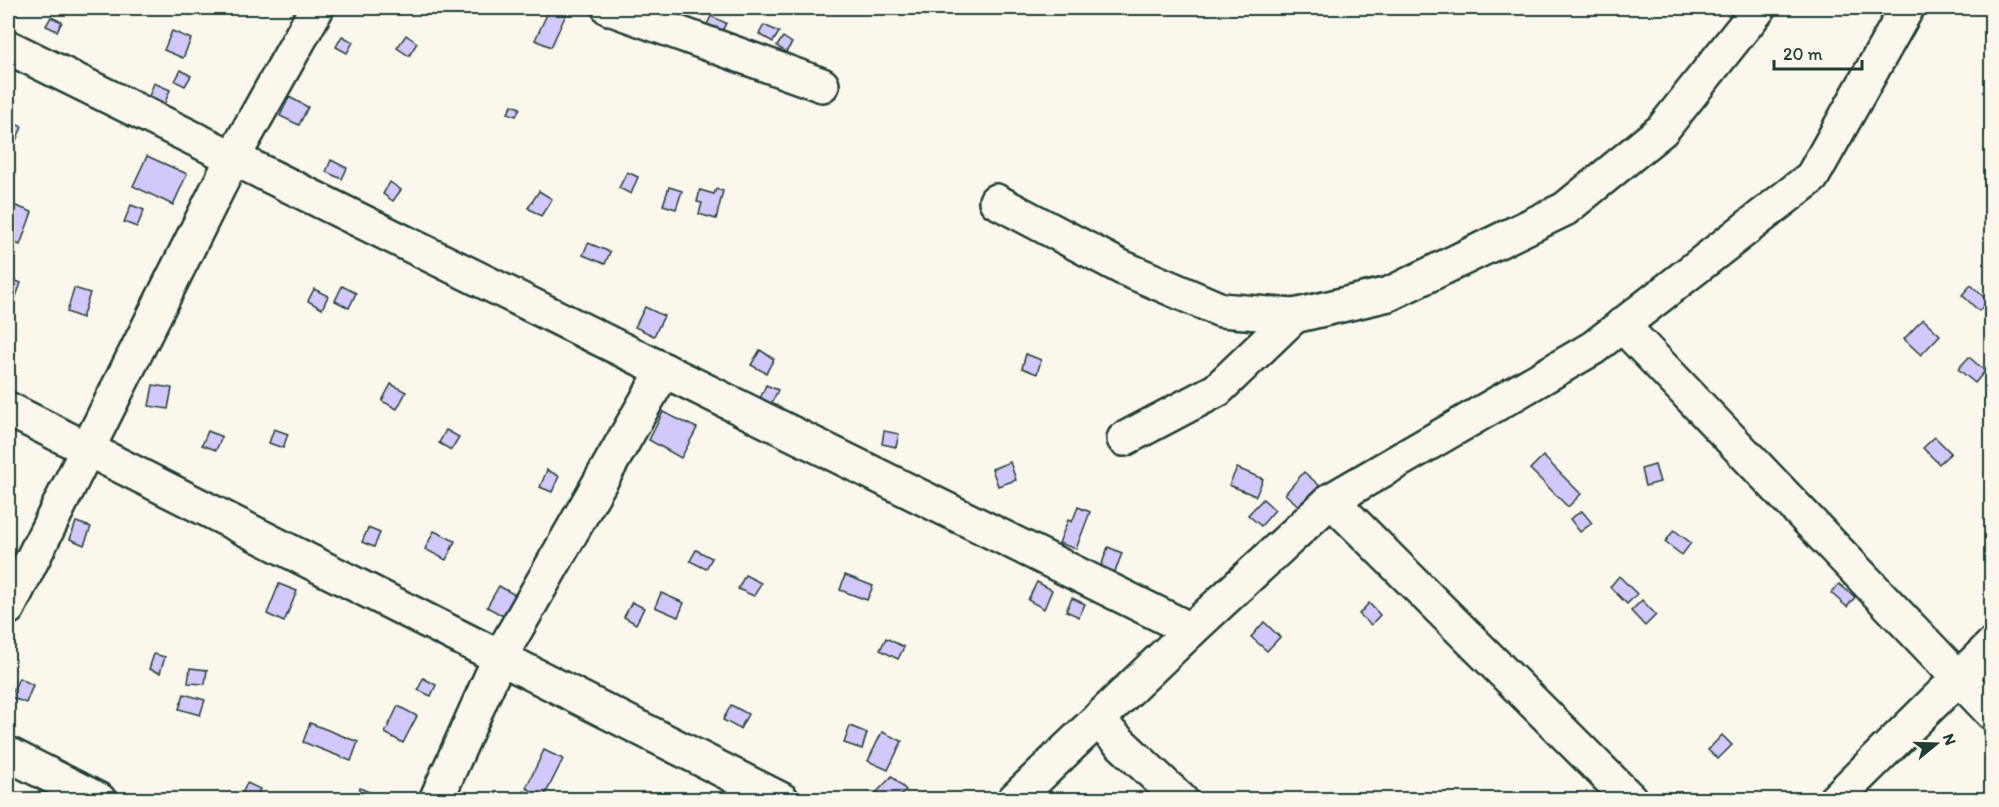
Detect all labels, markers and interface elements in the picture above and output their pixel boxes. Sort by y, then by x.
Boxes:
scale bar [1774,33,1862,71]
text: 20 m [1783,43,1823,65]
north arrow [1906,714,1966,774]
text: N [1939,731,1960,747]

